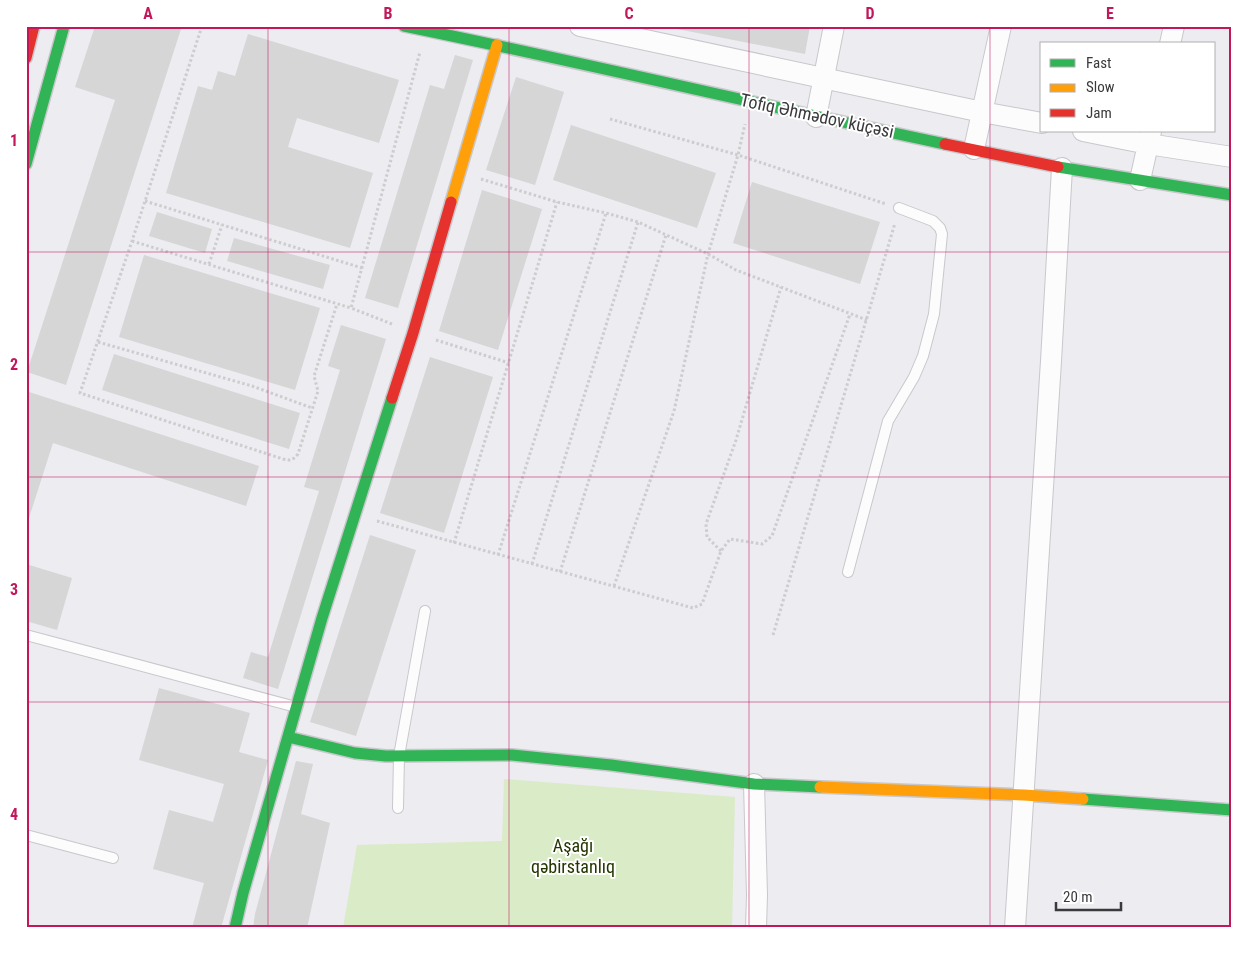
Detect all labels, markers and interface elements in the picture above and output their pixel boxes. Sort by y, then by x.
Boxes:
text: A [143,4,153,23]
text: B [384,4,393,23]
text: C [624,4,634,23]
text: D [865,4,875,23]
text: E [1106,4,1114,23]
legend [1040,42,1216,132]
text: Fast [1086,54,1111,72]
text: Slow [1086,78,1115,96]
street label: Tofiq Əhmədov küçəsi [738,89,896,142]
text: Jam [1086,104,1112,122]
text: 1 [10,131,18,150]
text: 2 [10,355,18,374]
text: 3 [10,580,18,599]
text: 4 [10,805,18,824]
park label: Aşağı qəbirstanlıq [531,835,615,877]
scale bar [1056,879,1120,911]
text: 20 m [1063,888,1093,906]

